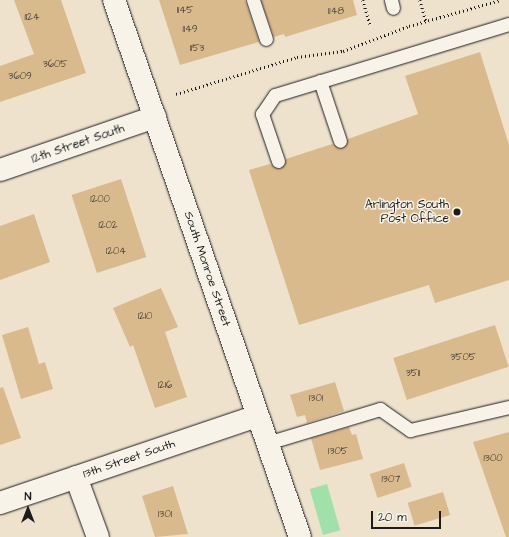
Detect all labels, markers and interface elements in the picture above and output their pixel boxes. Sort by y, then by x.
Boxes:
house number: 1145 [177,5,193,17]
house number: 1148 [328,6,344,18]
house number: 1124 [24,12,40,24]
house number: 1149 [182,24,198,36]
house number: 1153 [190,43,204,55]
house number: 3605 [43,59,67,71]
house number: 3609 [8,71,32,83]
street label: 12th Street South [30,121,126,167]
house number: 1200 [90,194,110,206]
place label: Arlington South Post Office [365,198,449,226]
marker: Arlington South Post Office [452,207,462,217]
street label: South Monroe Street [181,210,233,328]
house number: 1202 [98,220,118,232]
house number: 1204 [106,246,126,258]
house number: 1210 [138,311,152,323]
house number: 3505 [450,352,476,364]
house number: 3511 [406,368,420,380]
house number: 1216 [158,380,172,392]
house number: 1301 [309,393,323,405]
street label: 13th Street South [81,436,177,482]
house number: 1305 [328,446,348,458]
house number: 1300 [484,453,502,465]
house number: 1307 [382,474,400,486]
north arrow [8,489,48,529]
text: N [25,489,31,504]
scale bar [373,503,443,529]
house number: 1301 [158,509,172,521]
text: 20 m [378,509,407,526]

